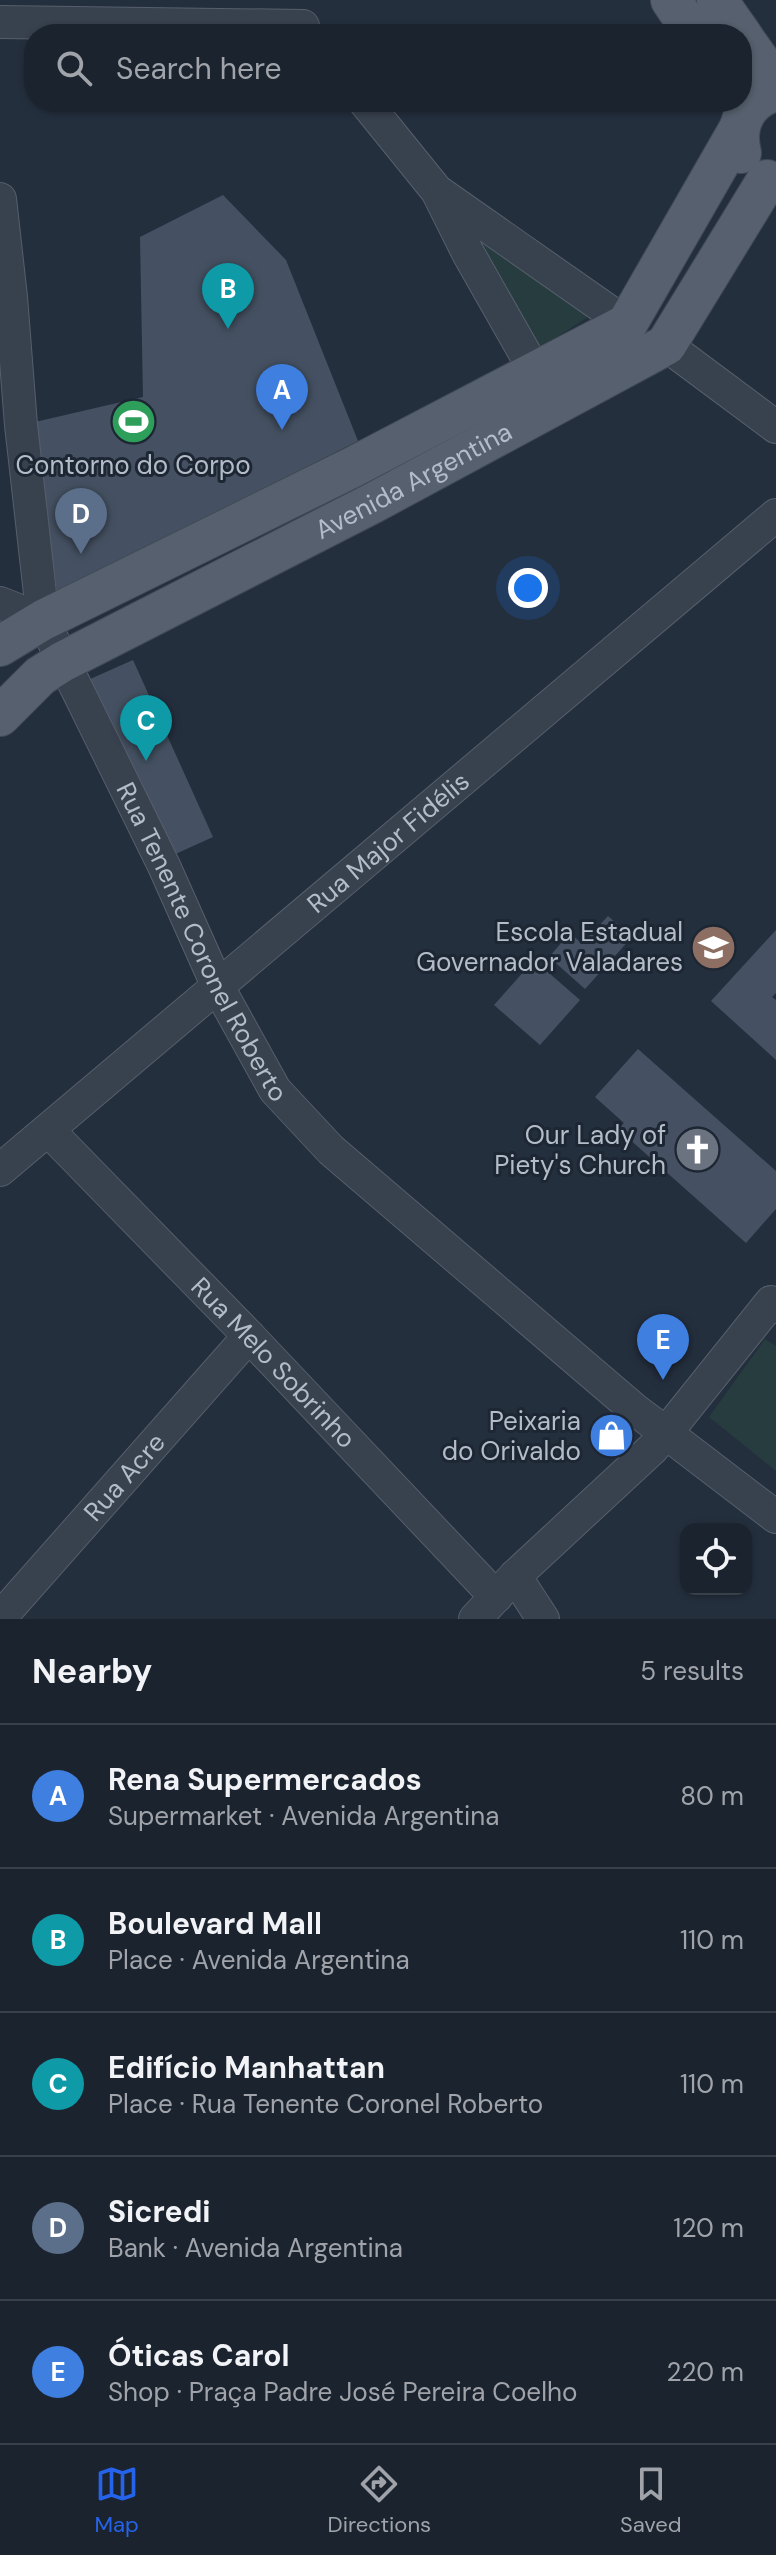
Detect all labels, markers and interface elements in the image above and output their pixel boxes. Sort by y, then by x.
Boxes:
search box [24,24,752,112]
icon: search [52,46,96,90]
text: Search here [116,49,282,88]
pin: B [202,263,254,329]
pin: A [256,364,308,430]
sports icon: Contorno do Corpo [109,398,157,446]
street label: Avenida Argentina [309,414,518,547]
place label: Contorno do Corpo [15,448,251,482]
pin: D [55,488,107,554]
your location [508,568,548,608]
pin: C [120,695,172,761]
street label: Rua Major Fidélis [300,764,476,921]
street label: Rua Tenente Coronel Roberto [108,777,294,1109]
place label: Escola Estadual Governador Valadares [416,915,683,979]
school or university icon: Escola Estadual Governador Valadares [690,923,738,971]
place label: Our Lady of Piety's Church [494,1118,666,1182]
church icon: Our Lady of Piety's Church [673,1126,721,1174]
street label: Rua Melo Sobrinho [184,1270,363,1455]
pin: E [637,1314,689,1380]
place label: Peixaria do Orivaldo [442,1404,581,1468]
shop icon: Peixaria do Orivaldo [588,1412,636,1460]
street label: Rua Acre [76,1426,173,1528]
map controls [680,1523,752,1595]
button: locate [680,1523,752,1595]
text: Nearby [32,1649,152,1694]
text: 5 results [640,1654,744,1688]
text: Rena Supermercados [108,1760,422,1799]
text: A [49,1779,67,1813]
text: 80 m [680,1779,744,1813]
text: Supermarket · Avenida Argentina [108,1799,499,1833]
text: Boulevard Mall [108,1904,322,1943]
text: B [50,1923,66,1957]
text: 110 m [680,1923,744,1957]
text: Place · Avenida Argentina [108,1943,410,1977]
text: Edifício Manhattan [108,2048,385,2087]
text: C [48,2067,68,2101]
text: 110 m [680,2067,744,2101]
text: Place · Rua Tenente Coronel Roberto [108,2087,543,2121]
text: Sicredi [108,2192,211,2231]
text: D [49,2211,67,2245]
text: 120 m [673,2211,744,2245]
text: Bank · Avenida Argentina [108,2231,403,2265]
text: Óticas Carol [108,2336,290,2375]
text: E [50,2355,66,2389]
text: 220 m [666,2355,744,2389]
text: Shop · Praça Padre José Pereira Coelho [108,2375,577,2409]
tab: Map [94,2462,139,2539]
tab: Directions [328,2462,431,2539]
tab: Saved [620,2462,682,2539]

